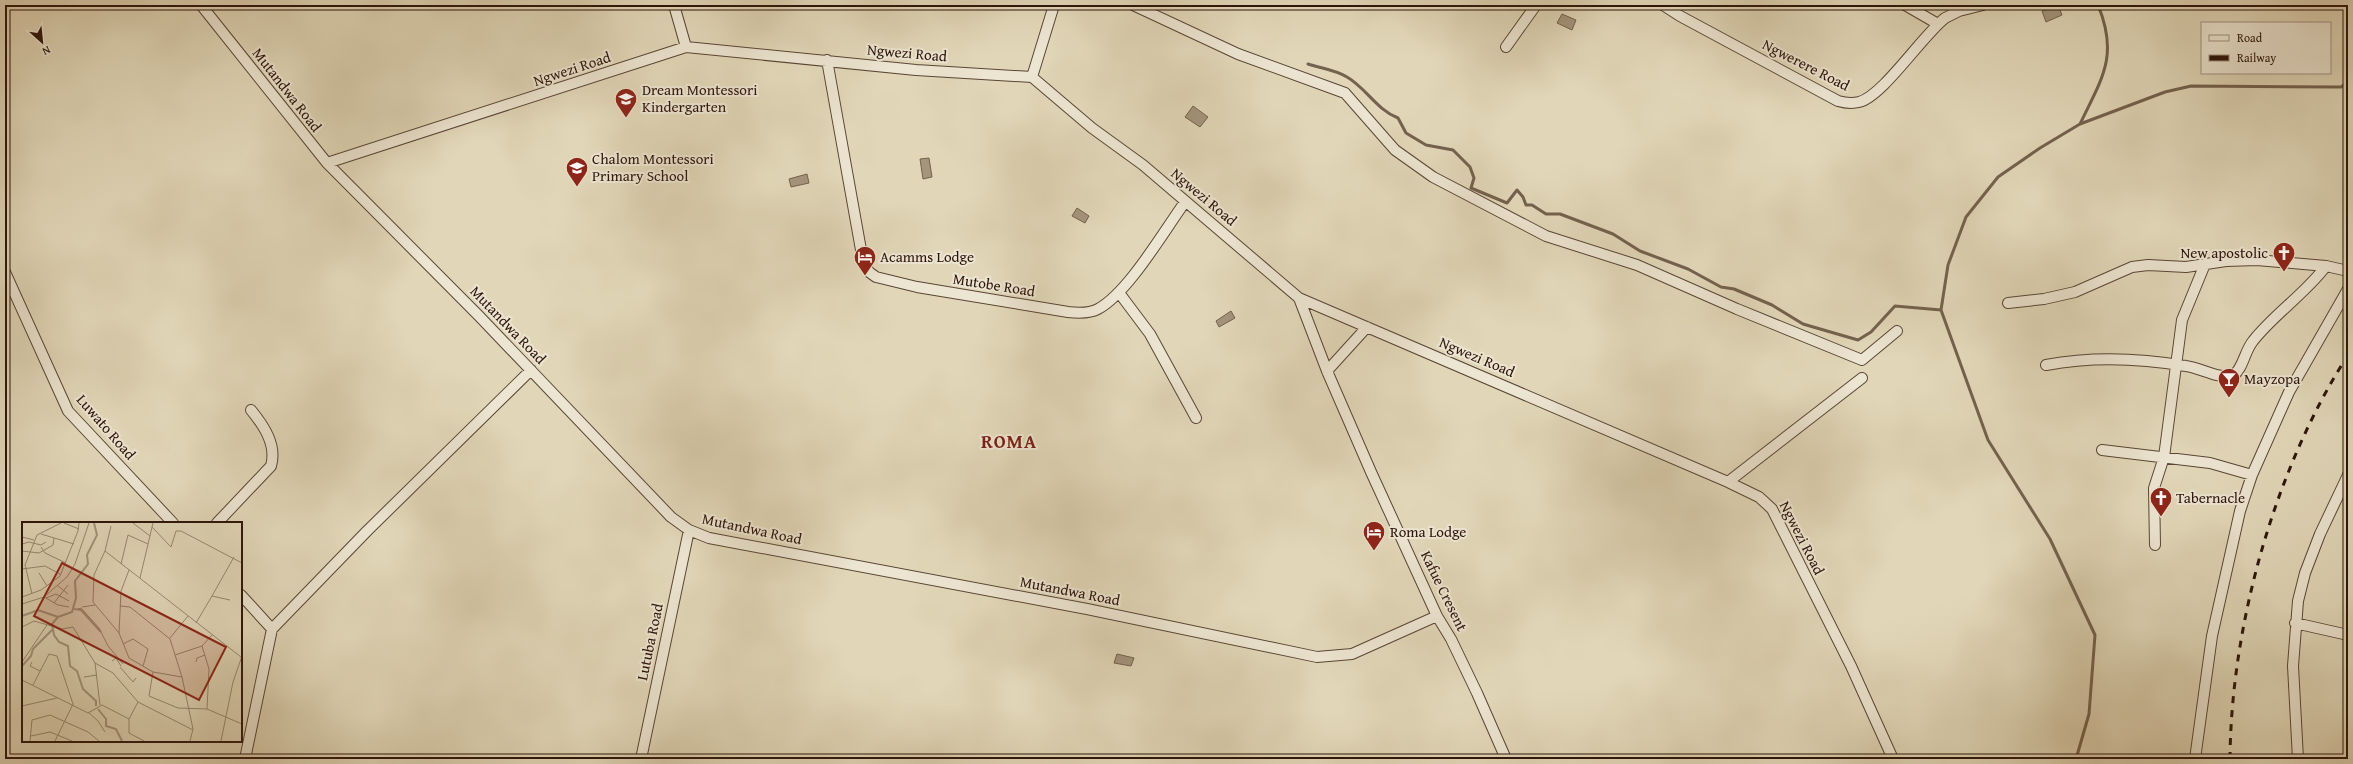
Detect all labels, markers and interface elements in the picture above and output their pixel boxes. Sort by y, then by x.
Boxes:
north arrow [22,22,62,62]
legend [2201,22,2331,74]
text: Road [2237,29,2263,46]
street label: Ngwerere Road [1759,34,1853,96]
street label: Ngwezi Road [866,39,948,66]
text: N [39,42,53,60]
street label: Mutandwa Road [248,43,327,136]
street label: Ngwezi Road [530,46,613,91]
text: Railway [2237,49,2276,66]
place label: Dream Montessori Kindergarten [642,79,757,117]
school or university icon: Dream Montessori Kindergarten [613,86,639,119]
place label: Chalom Montessori Primary School [592,148,714,186]
school or university icon: Chalom Montessori Primary School [564,155,590,188]
street label: Ngwezi Road [1167,163,1242,230]
church icon: New apostolic [2271,240,2297,273]
place label: New apostolic [2180,242,2268,263]
hotel icon: Acamms Lodge [852,244,878,277]
place label: Acamms Lodge [880,246,974,267]
street label: Mutobe Road [952,268,1037,301]
street label: Mutandwa Road [466,281,551,368]
street label: Ngwezi Road [1436,331,1518,382]
bar icon: Mayzopa [2216,366,2242,399]
place label: Mayzopa [2244,368,2300,389]
street label: Luwato Road [72,389,141,464]
district label: ROMA [981,427,1037,455]
church icon: Tabernacle [2148,485,2174,518]
place label: Tabernacle [2176,487,2245,508]
street label: Ngwezi Road [1775,497,1830,578]
street label: Mutandwa Road [700,508,804,549]
hotel icon: Roma Lodge [1361,519,1387,552]
place label: Roma Lodge [1390,521,1466,542]
inset map [22,522,242,742]
street label: Kafue Cresent [1416,547,1473,635]
street label: Mutandwa Road [1018,571,1122,610]
street label: Lutuba Road [631,601,668,682]

